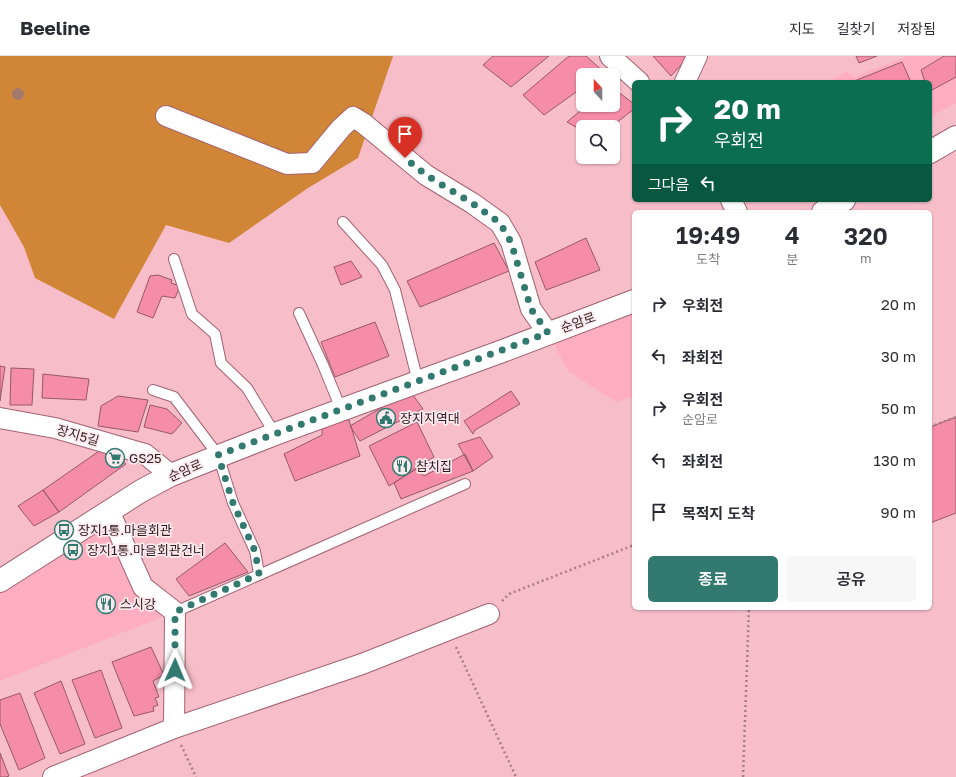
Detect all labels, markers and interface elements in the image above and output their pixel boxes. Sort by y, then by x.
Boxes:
text: Beeline [20,16,90,39]
text: 지도 [789,20,815,37]
text: 길찾기 [837,20,875,37]
text: 저장됨 [897,20,936,37]
north arrow [576,68,620,112]
map controls [576,68,620,164]
text: 20 m [714,92,781,125]
icon: right [648,96,700,148]
pin [388,117,422,158]
button: search [576,120,620,164]
icon: arrive [394,123,416,145]
text: 우회전 [714,129,764,151]
icon: left [697,172,719,194]
text: 그다음 [648,175,689,193]
text: 19:49 [676,220,741,249]
text: 4 [785,220,800,249]
text: 320 [844,221,888,250]
text: m [860,250,872,266]
text: 도착 [696,251,720,267]
text: 분 [786,251,798,267]
icon: right [648,293,670,315]
text: 20 m [881,295,916,313]
text: 우회전 [682,296,723,314]
street label: 순암로 [558,308,598,336]
icon: left [648,345,670,367]
text: 30 m [881,347,916,365]
text: 좌회전 [682,348,723,366]
text: 우회전 [682,390,723,408]
icon: right [648,397,670,419]
text: 50 m [881,399,916,417]
public building icon: 장지지역대 [375,407,397,429]
place label: 장지지역대 [400,410,460,426]
text: 순암로 [682,411,718,427]
street label: 장지5길 [55,421,101,449]
supermarket icon: GS25 [104,447,126,469]
icon: left [648,449,670,471]
place label: GS25 [129,450,162,466]
text: 130 m [874,451,916,469]
text: 좌회전 [682,452,723,470]
street label: 순암로 [165,455,205,485]
restaurant icon: 참치집 [391,455,413,477]
place label: 참치집 [416,458,452,474]
icon: arrive [648,501,670,523]
text: 90 m [881,503,916,521]
text: 목적지 도착 [682,504,755,522]
bus stop icon: 장지1통.마을회관 [53,519,75,541]
place label: 장지1통.마을회관 [78,522,172,538]
bus stop icon: 장지1통.마을회관건너 [62,539,84,561]
place label: 장지1통.마을회관건너 [87,542,205,558]
button: 종료 [648,556,778,602]
button: 공유 [786,556,916,602]
restaurant icon: 스시강 [95,593,117,615]
place label: 스시강 [120,596,156,612]
position arrow [154,649,196,691]

